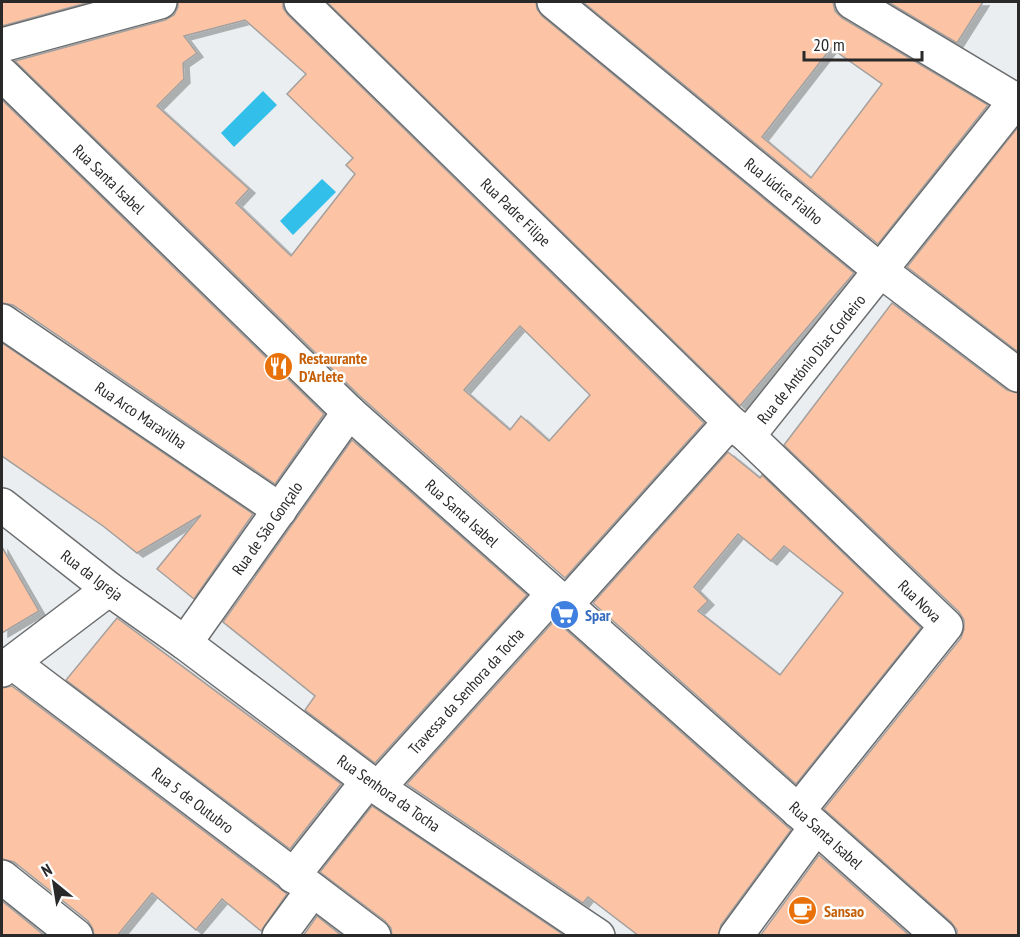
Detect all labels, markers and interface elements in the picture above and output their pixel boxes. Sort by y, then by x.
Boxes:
scale bar [804,24,922,62]
text: 20 m [813,33,845,56]
street label: Rua Santa Isabel [69,140,149,218]
street label: Rua Júdice Fialho [741,153,827,229]
street label: Rua Padre Filipe [477,174,555,250]
street label: Rua de António Dias Cordeiro [753,290,869,428]
place label: Restaurante D'Arlete [299,348,367,386]
restaurant icon: Restaurante D'Arlete [262,351,294,383]
street label: Rua Arco Maravilha [92,377,190,453]
street label: Rua Santa Isabel [421,475,503,551]
street label: Rua de São Gonçalo [227,477,307,579]
street label: Rua da Igreja [57,545,127,605]
street label: Rua Nova [894,576,946,626]
supermarket icon: Spar [548,599,580,631]
place label: Spar [585,605,611,625]
street label: Travessa da Senhora da Tocha [404,624,528,758]
street label: Rua Senhora da Tocha [334,750,444,836]
street label: Rua 5 de Outubro [148,763,238,837]
street label: Rua Santa Isabel [785,797,867,873]
north arrow [24,853,84,913]
text: N [38,859,55,881]
cafe icon: Sansao [787,895,819,927]
place label: Sansao [824,901,864,921]

